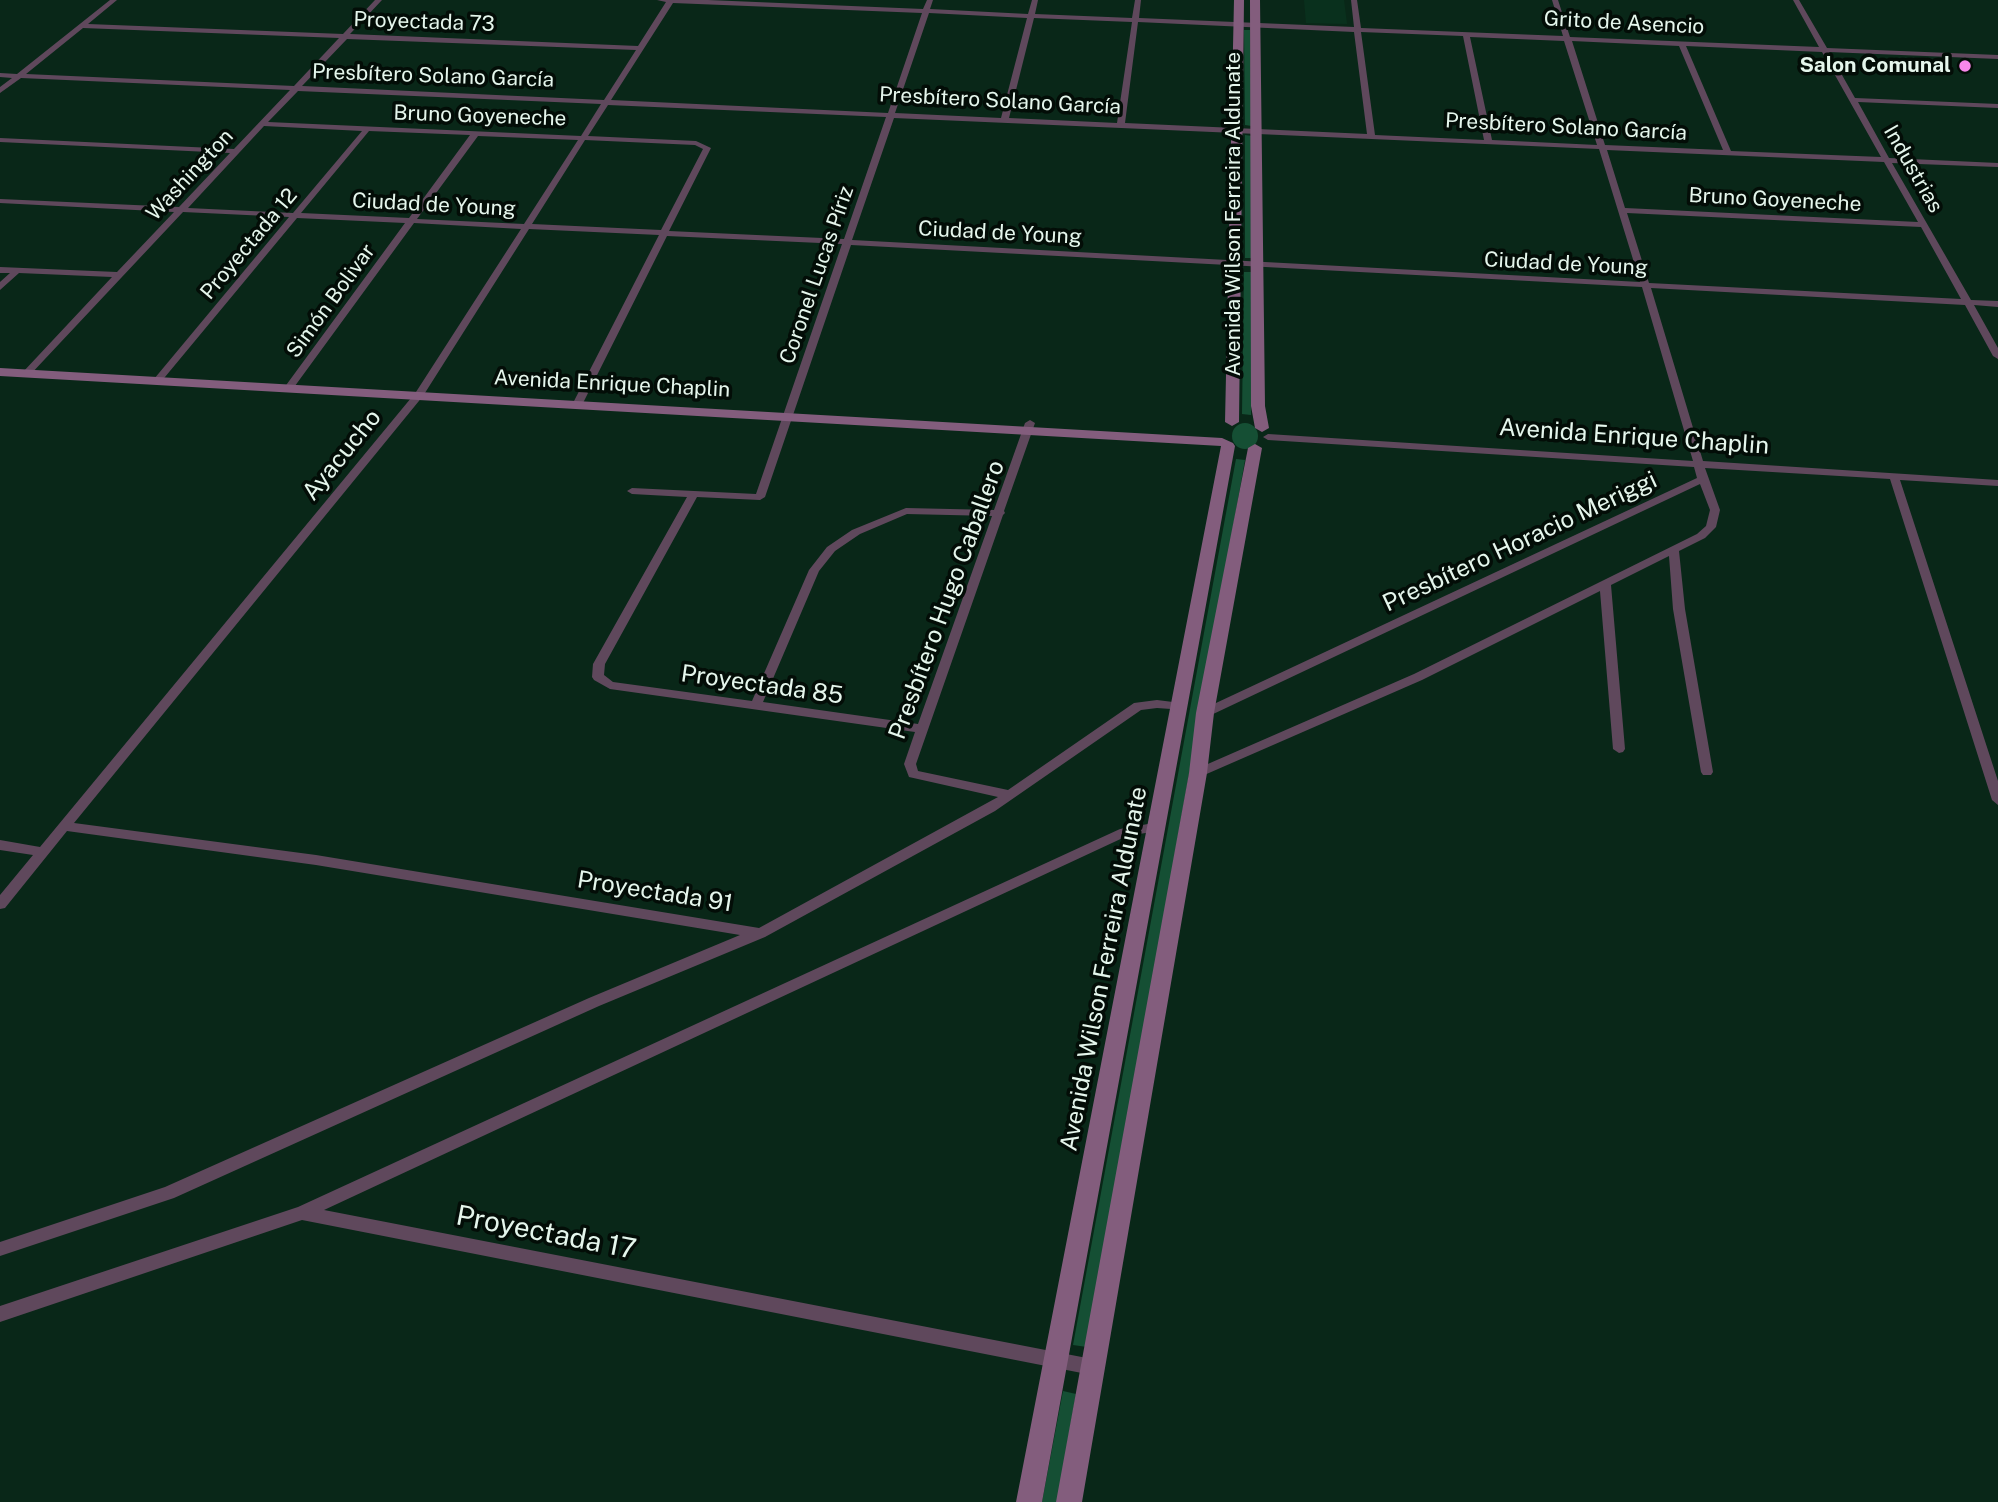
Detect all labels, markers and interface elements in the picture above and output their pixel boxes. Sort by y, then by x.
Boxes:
street label: Grito de Asencio [1543,6,1705,40]
street label: Proyectada 73 [353,7,495,37]
street label: Avenida Wilson Ferreira Aldunate [1221,52,1247,376]
place label: Salon Comunal [1799,53,1951,79]
marker: Salon Comunal [1957,58,1973,74]
street label: Presbítero Solano García [312,59,554,93]
street label: Presbítero Solano García [878,82,1122,120]
street label: Bruno Goyeneche [393,100,567,132]
street label: Presbítero Solano García [1444,108,1688,146]
street label: Industrias [1878,121,1948,217]
street label: Washington [141,124,239,226]
street label: Proyectada 12 [195,183,303,305]
street label: Coronel Lucas Píriz [775,183,859,367]
street label: Bruno Goyeneche [1688,183,1862,217]
street label: Ciudad de Young [351,188,517,222]
street label: Ciudad de Young [917,216,1083,250]
street label: Simón Bolivar [281,239,381,363]
street label: Ciudad de Young [1483,247,1649,281]
street label: Avenida Enrique Chaplin [493,365,731,403]
street label: Ayacucho [297,404,387,506]
street label: Avenida Enrique Chaplin [1498,413,1770,461]
street label: Presbítero Hugo Caballero [883,457,1011,743]
street label: Presbítero Horacio Meriggi [1378,466,1662,618]
street label: Proyectada 85 [679,659,845,711]
street label: Avenida Wilson Ferreira Aldunate [1055,784,1153,1154]
street label: Proyectada 91 [575,865,735,919]
street label: Proyectada 17 [453,1199,639,1267]

